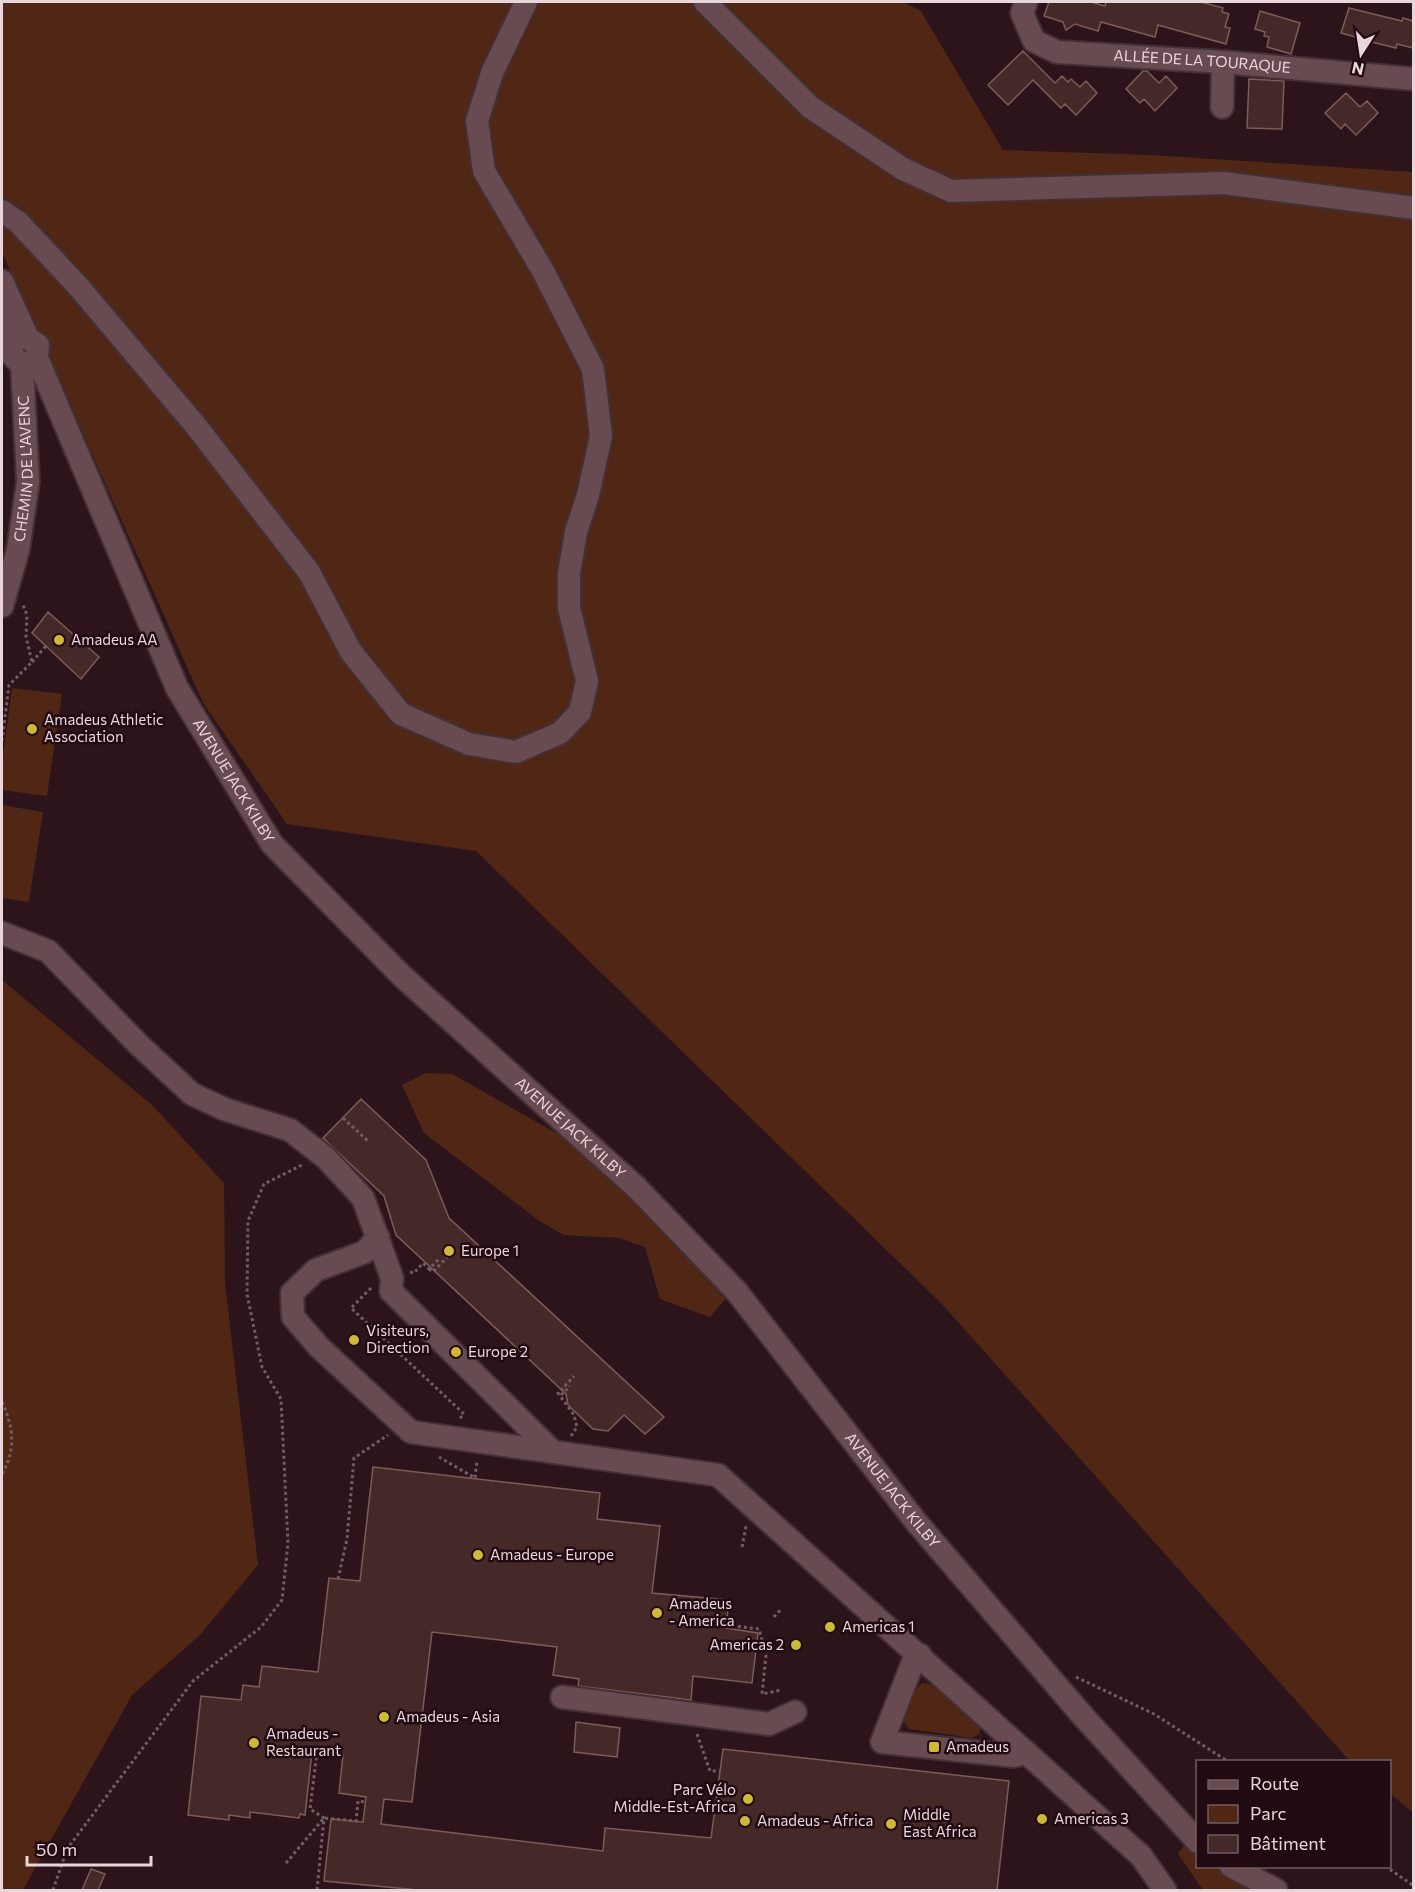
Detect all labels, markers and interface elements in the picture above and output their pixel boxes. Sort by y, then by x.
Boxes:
north arrow [1331,24,1391,84]
street label: ALLÉE DE LA TOURAQUE [1113,45,1291,76]
text: N [1350,59,1366,80]
street label: CHEMIN DE L'AVENC [9,395,36,543]
place label: Amadeus AA [71,630,158,648]
marker: Amadeus AA [52,633,66,647]
place label: Amadeus Athletic Association [44,710,163,745]
street label: AVENUE JACK KILBY [190,715,279,846]
marker: Amadeus Athletic Association [25,722,39,736]
street label: AVENUE JACK KILBY [512,1073,630,1182]
place label: Europe 1 [461,1241,519,1259]
marker: Europe 1 [442,1244,456,1258]
place label: Visiteurs, Direction [366,1321,430,1356]
marker: Visiteurs, Direction [347,1333,361,1347]
place label: Europe 2 [468,1342,528,1360]
marker: Europe 2 [449,1345,463,1359]
street label: AVENUE JACK KILBY [842,1429,944,1551]
place label: Amadeus - Europe [490,1545,614,1563]
marker: Amadeus - Europe [471,1548,485,1562]
place label: Amadeus - America [669,1594,735,1629]
marker: Amadeus - America [650,1606,664,1620]
place label: Americas 1 [842,1617,915,1635]
marker: Americas 1 [823,1620,837,1634]
place label: Americas 2 [710,1635,784,1653]
marker: Americas 2 [789,1638,803,1652]
place label: Amadeus - Asia [396,1707,500,1725]
marker: Amadeus - Asia [377,1710,391,1724]
place label: Amadeus - Restaurant [266,1724,341,1759]
marker: Amadeus - Restaurant [247,1736,261,1750]
place label: Amadeus [946,1737,1009,1755]
marker: Amadeus [927,1740,941,1754]
legend [1196,1760,1391,1868]
text: Route [1250,1772,1299,1794]
place label: Parc Vélo Middle-Est-Africa [613,1780,736,1815]
marker: Parc Vélo Middle-Est-Africa [741,1792,755,1806]
text: Parc [1250,1802,1287,1824]
place label: Middle East Africa [903,1805,977,1840]
place label: Americas 3 [1054,1809,1129,1827]
place label: Amadeus - Africa [757,1811,873,1829]
marker: Americas 3 [1035,1812,1049,1826]
marker: Amadeus - Africa [738,1814,752,1828]
marker: Middle East Africa [884,1817,898,1831]
scale bar [27,1829,152,1867]
text: Bâtiment [1250,1832,1326,1854]
text: 50 m [36,1838,77,1860]

